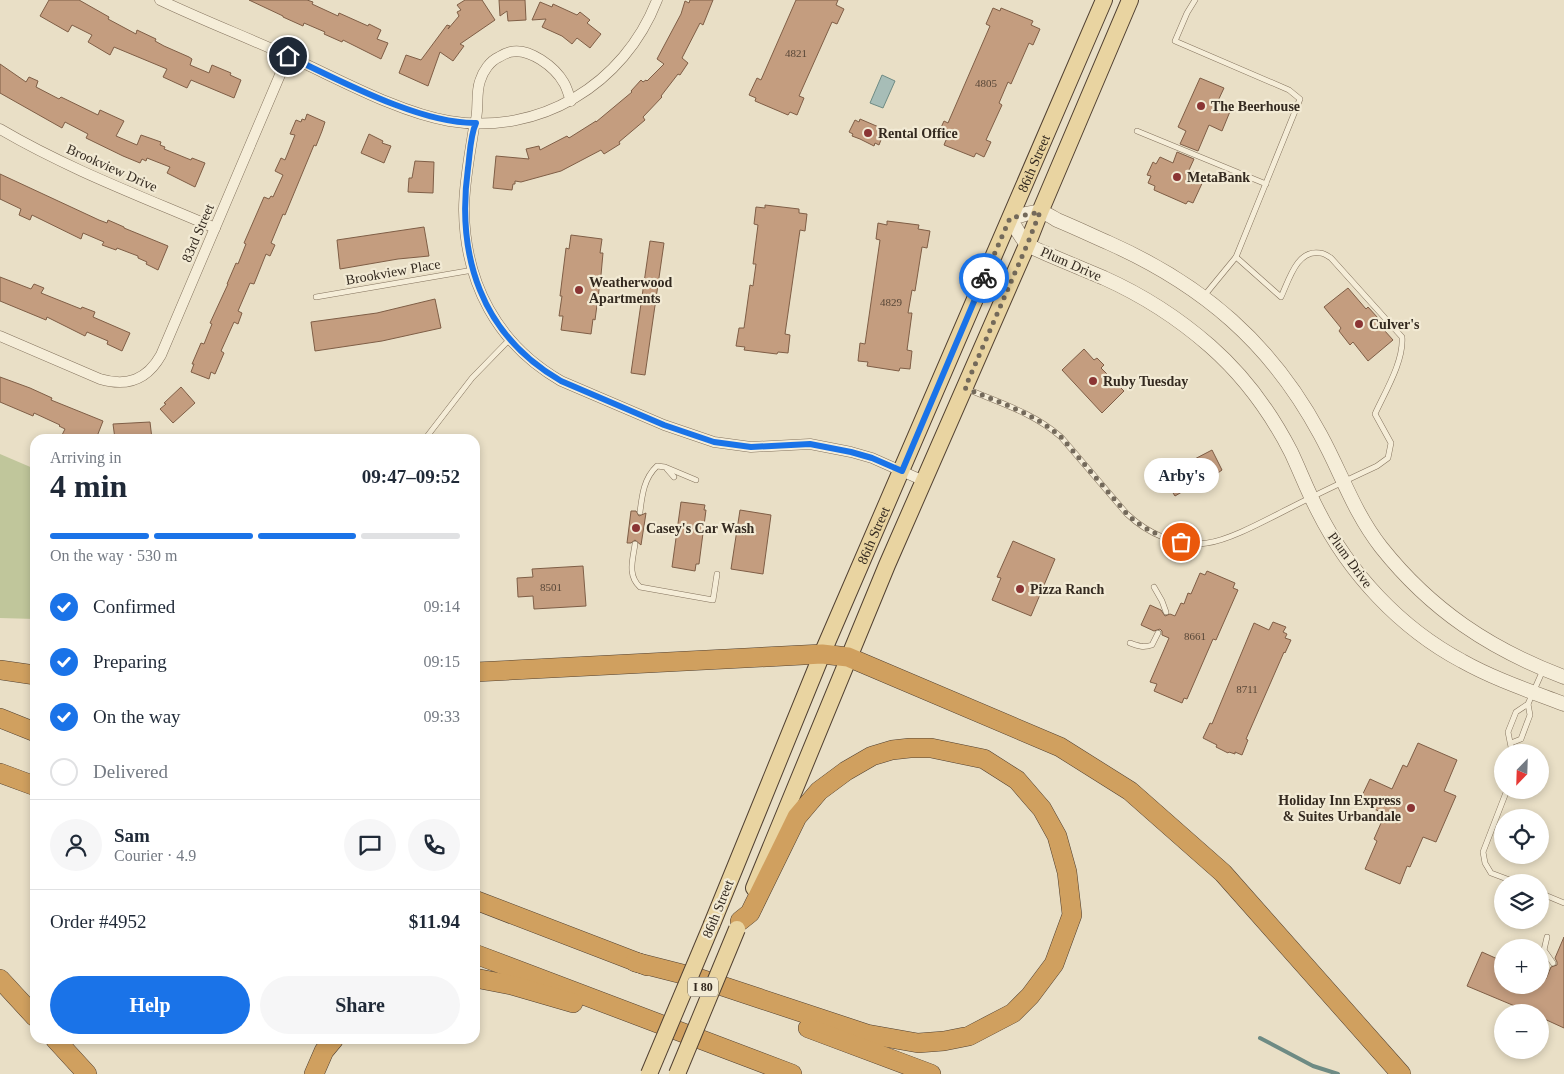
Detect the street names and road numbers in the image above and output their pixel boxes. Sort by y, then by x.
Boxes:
street label: 86th Street [1015,132,1053,194]
street label: Brookview Drive [64,141,160,195]
street label: 83rd Street [179,202,217,264]
street label: Plum Drive [1038,244,1104,284]
street label: Brookview Place [344,256,442,288]
street label: 86th Street [854,504,892,566]
street label: Plum Drive [1325,529,1375,591]
street label: 86th Street [700,878,736,940]
road number: I 80 [688,978,718,996]

